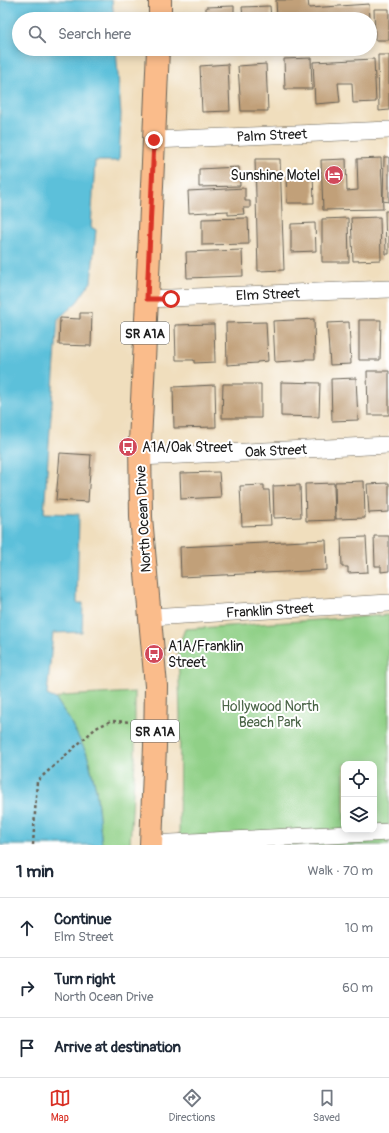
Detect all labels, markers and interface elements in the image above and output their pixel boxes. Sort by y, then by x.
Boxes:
search box [12,12,377,56]
icon: search [26,23,48,45]
text: Search here [58,25,131,44]
street label: Palm Street [236,125,308,145]
route end [145,131,163,149]
hotel icon: Sunshine Motel [323,164,345,186]
place label: Sunshine Motel [230,167,320,184]
street label: Elm Street [236,285,301,304]
route start [162,290,180,308]
road number: SR A1A [121,322,169,344]
bus stop icon: A1A/Oak Street [117,436,139,458]
place label: A1A/Oak Street [142,439,233,456]
street label: Oak Street [244,441,308,461]
street label: North Ocean Drive [132,465,155,573]
street label: Franklin Street [225,599,315,622]
place label: A1A/Franklin Street [168,638,244,671]
bus stop icon: A1A/Franklin Street [143,643,165,665]
park label: Hollywood North Beach Park [221,698,319,731]
road number: SR A1A [131,720,179,742]
map controls [341,761,377,833]
button: locate [341,761,377,797]
button: layers [341,797,377,833]
text: 1 min [16,861,54,882]
text: Walk · 70 m [307,863,373,879]
text: Continue [54,910,112,929]
icon: ahead [16,917,38,939]
text: 10 m [345,920,373,936]
text: Elm Street [54,929,113,945]
text: Turn right [54,970,115,989]
icon: right [16,977,38,999]
text: 60 m [342,980,373,996]
text: North Ocean Drive [54,989,153,1005]
icon: arrive [16,1037,38,1059]
text: Arrive at destination [54,1038,181,1057]
tab: Map [49,1087,71,1124]
tab: Directions [169,1087,215,1124]
tab: Saved [313,1087,340,1124]

